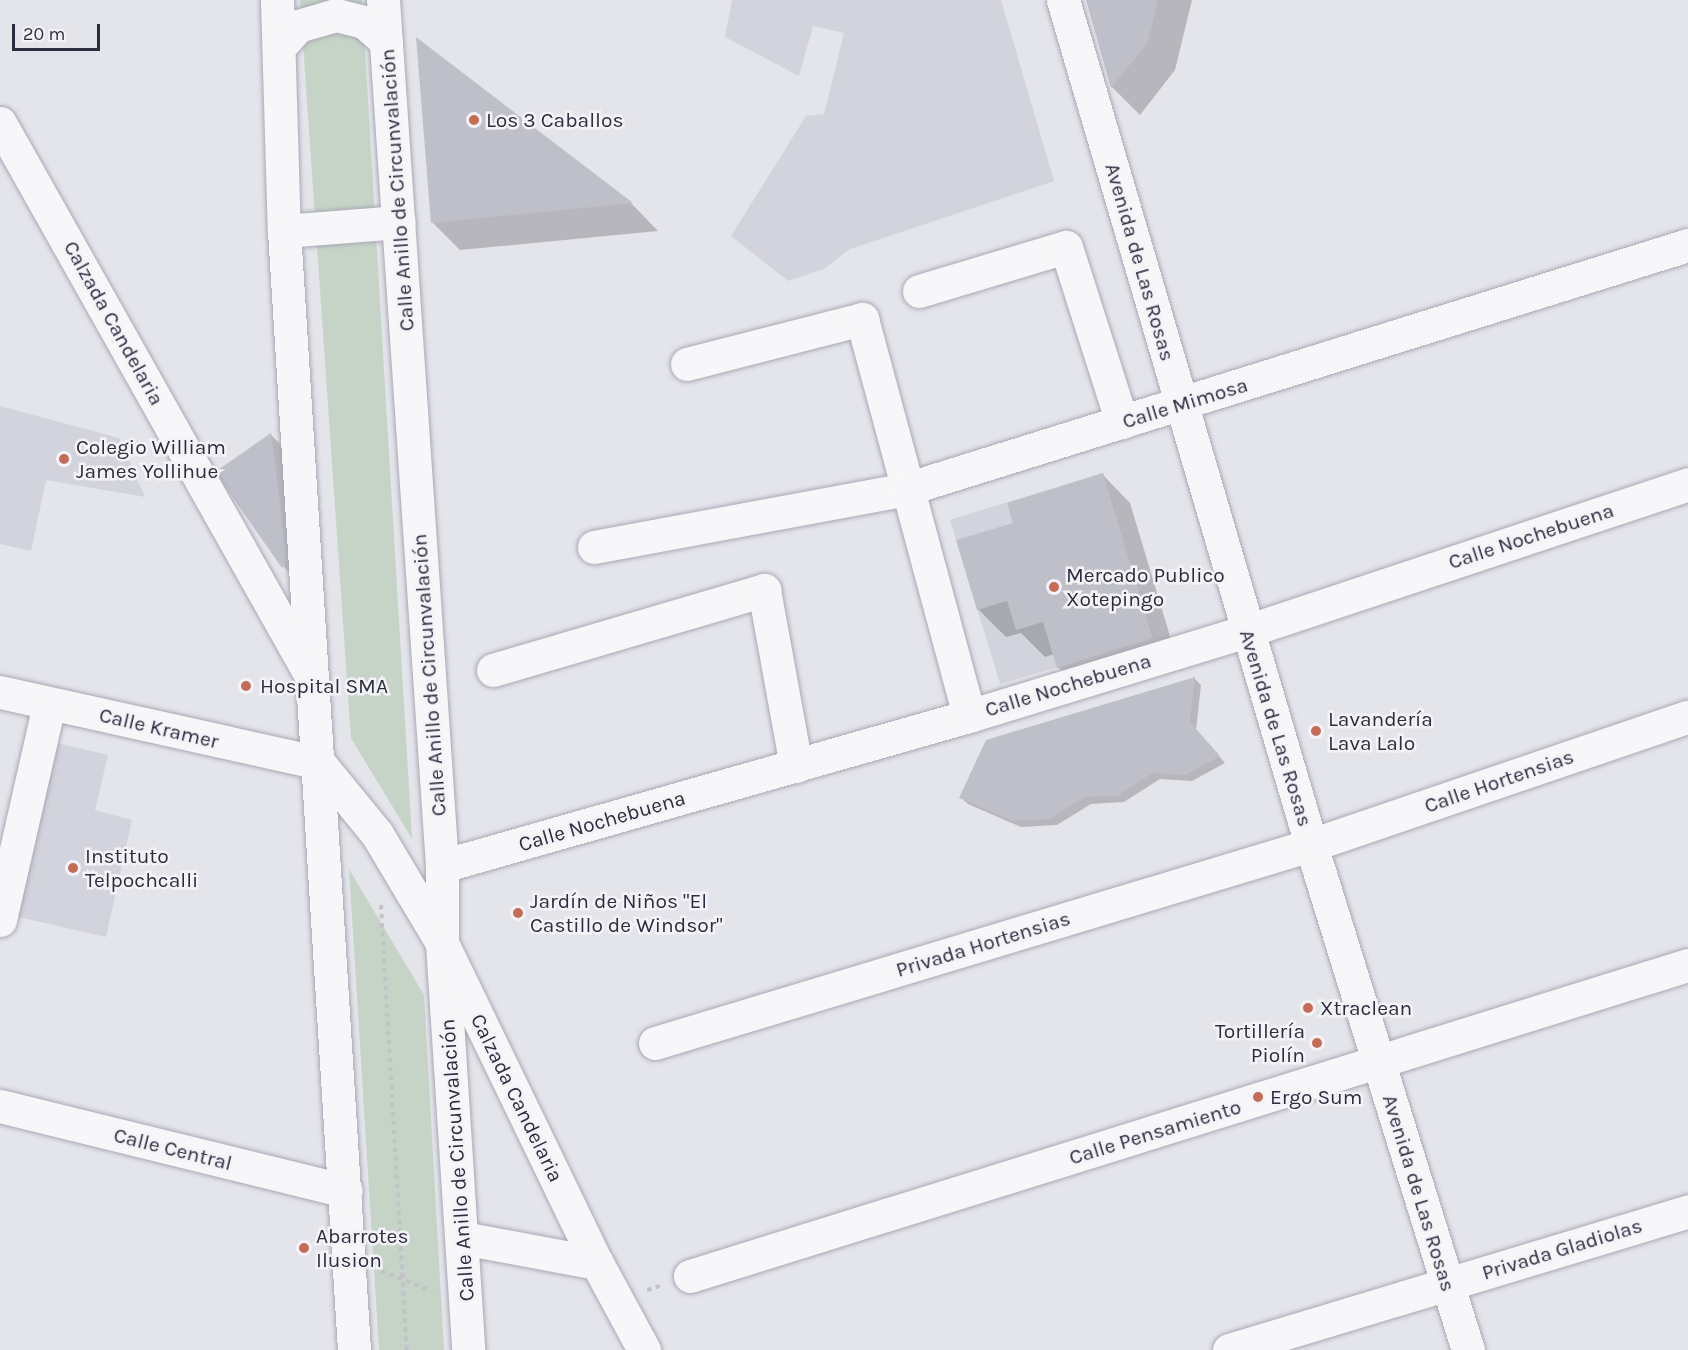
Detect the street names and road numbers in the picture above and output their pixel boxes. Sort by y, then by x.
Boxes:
street label: Calle Anillo de Circunvalación [375,48,419,332]
street label: Avenida de Las Rosas [1100,160,1180,364]
street label: Calzada Candelaria [58,236,170,410]
street label: Calle Mimosa [1119,372,1251,434]
street label: Calle Nochebuena [1445,497,1617,575]
street label: Calle Anillo de Circunvalación [407,533,451,817]
street label: Avenida de Las Rosas [1234,627,1318,829]
street label: Calle Nochebuena [982,648,1154,722]
street label: Calle Kramer [97,702,221,754]
street label: Calle Hortensias [1421,744,1577,818]
street label: Calle Nochebuena [516,785,688,857]
street label: Privada Hortensias [893,906,1073,982]
street label: Calzada Candelaria [465,1010,569,1186]
street label: Calle Anillo de Circunvalación [435,1018,479,1302]
street label: Avenida de Las Rosas [1377,1092,1461,1294]
street label: Calle Pensamiento [1066,1094,1244,1170]
street label: Calle Central [111,1122,235,1176]
street label: Privada Gladiolas [1479,1213,1645,1285]

